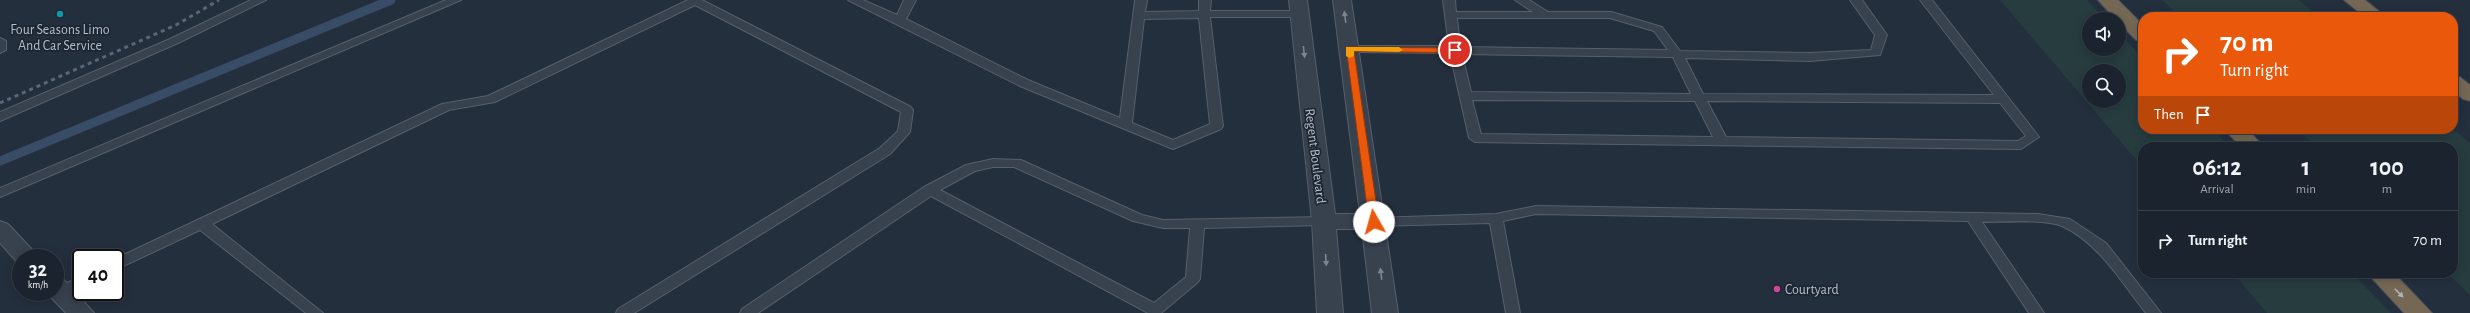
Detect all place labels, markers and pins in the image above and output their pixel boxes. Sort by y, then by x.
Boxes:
marker: Four Seasons Limo And Car Service [55,9,65,19]
place label: Four Seasons Limo And Car Service [10,23,110,53]
pin [1438,33,1472,67]
place label: Courtyard [1785,283,1839,297]
marker: Courtyard [1772,284,1782,294]

